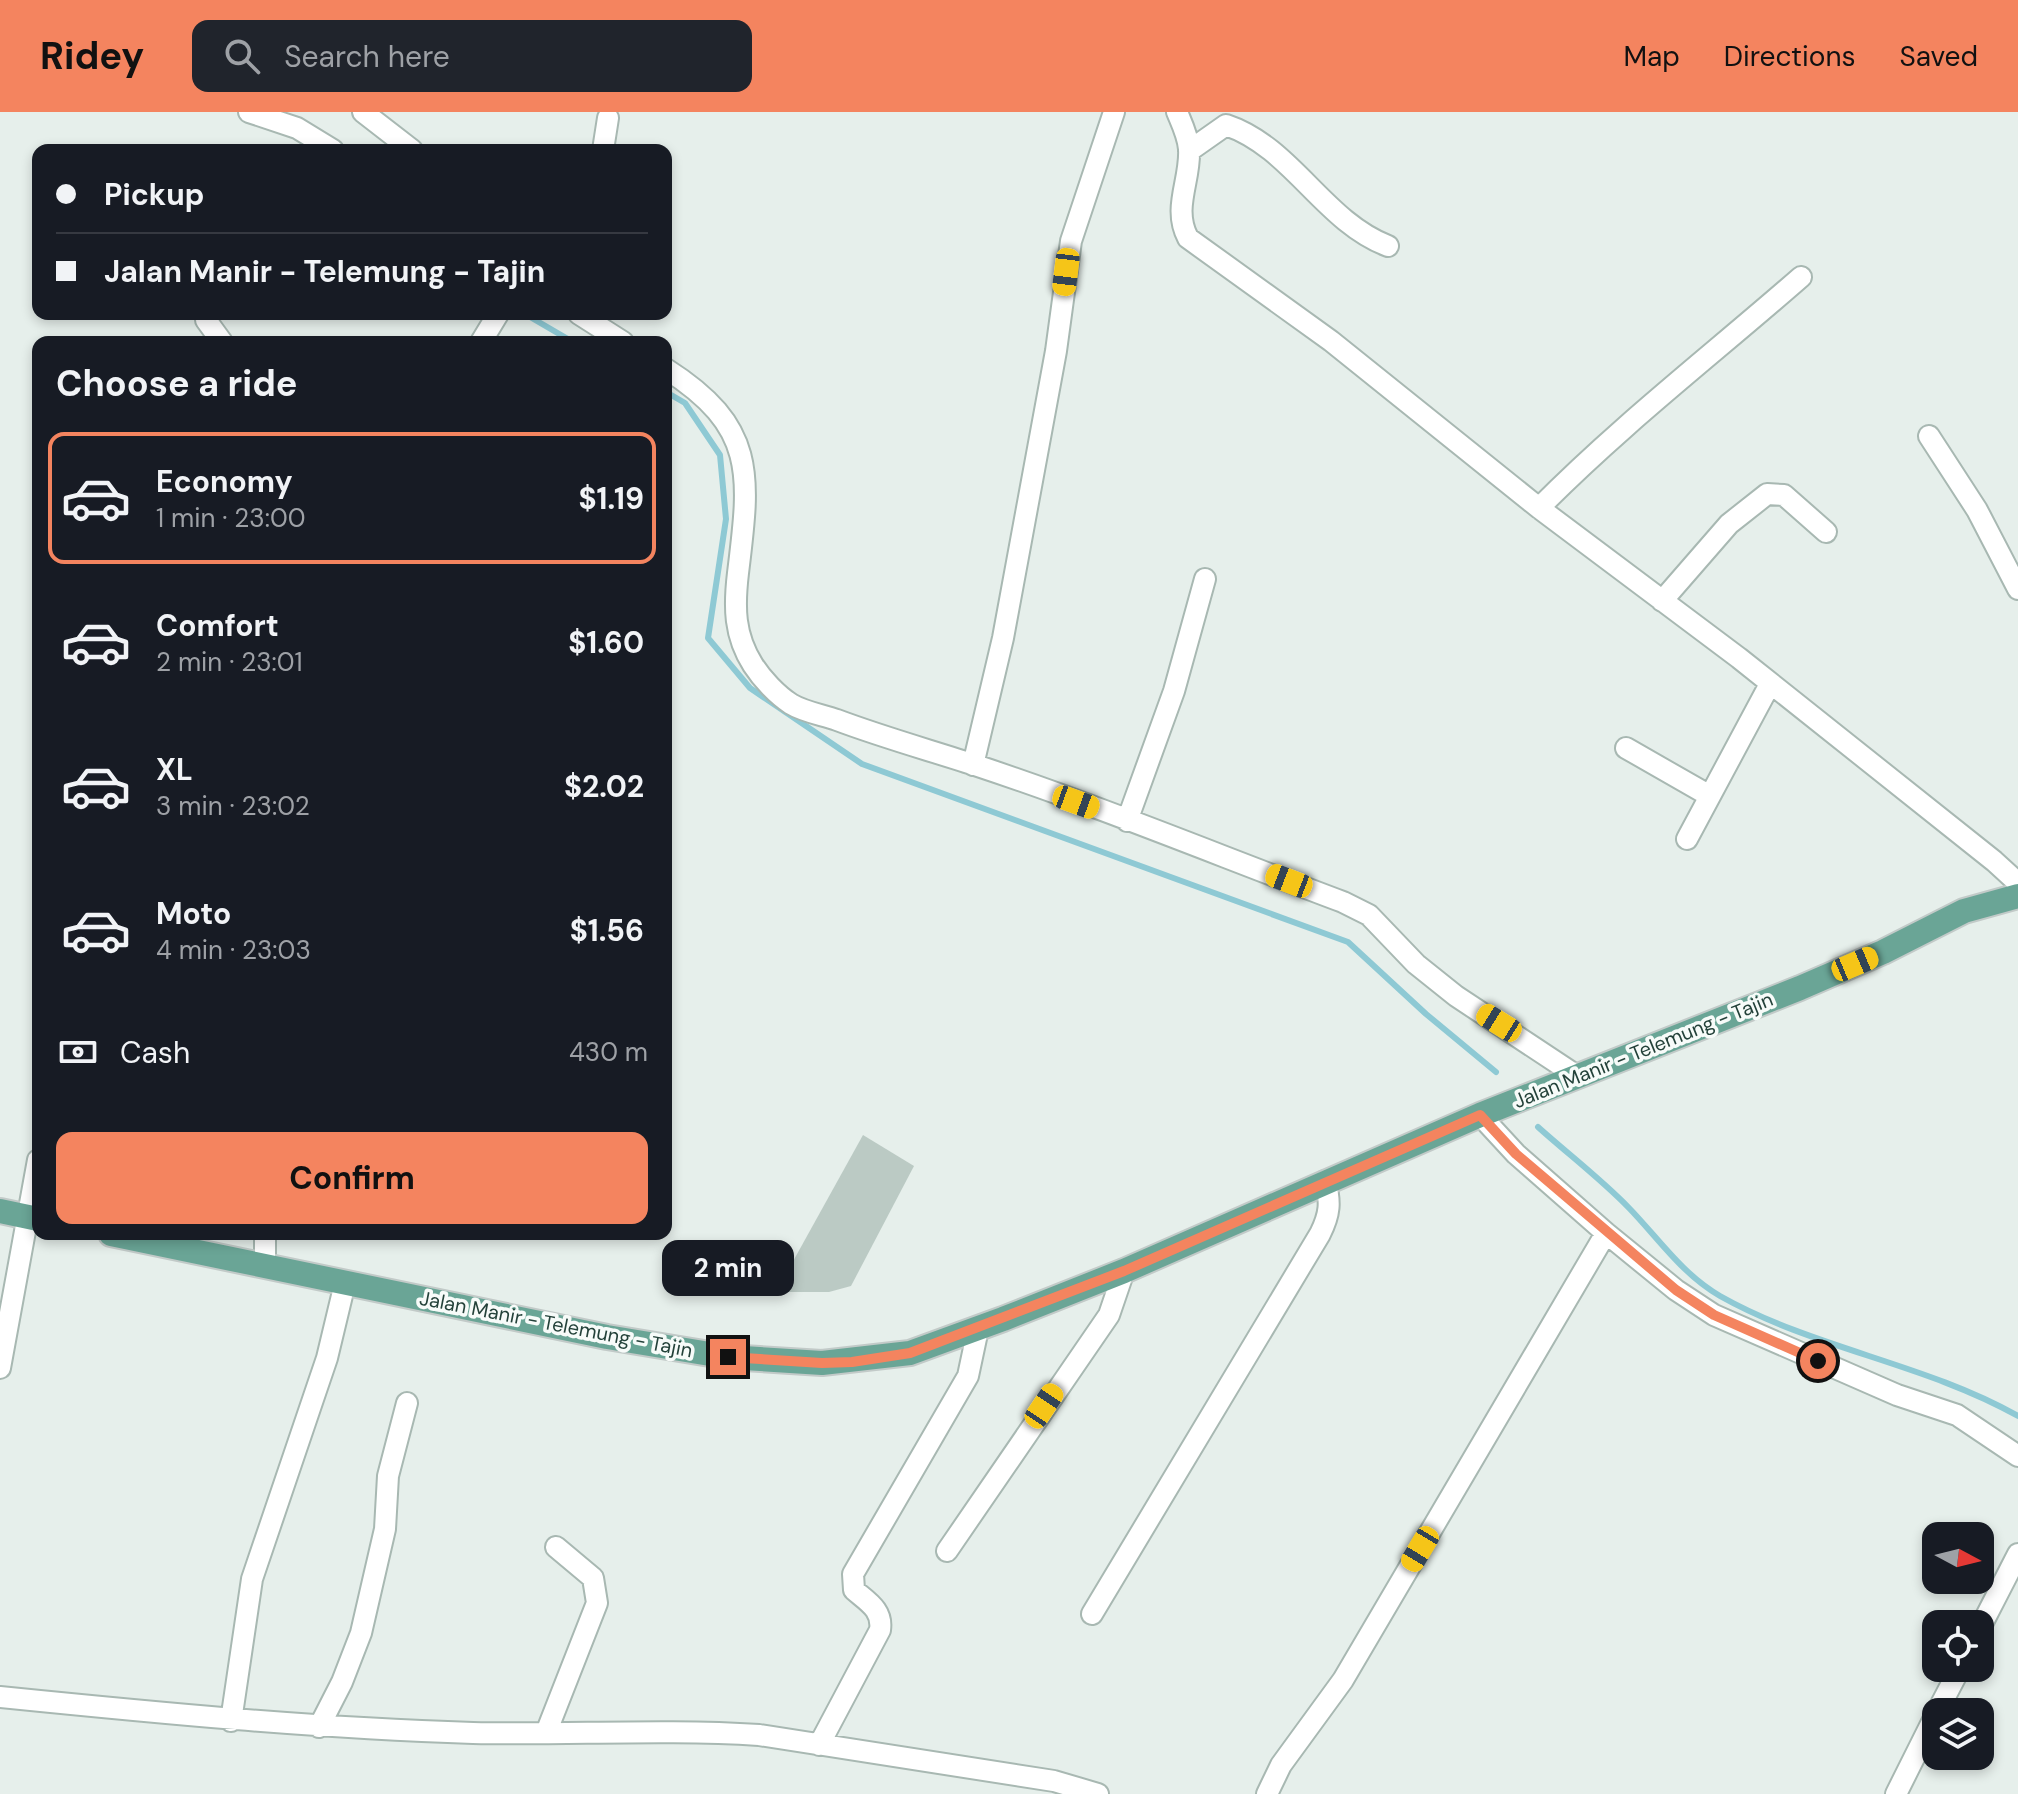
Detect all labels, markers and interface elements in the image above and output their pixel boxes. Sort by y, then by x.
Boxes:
search box [192,20,752,92]
text: Ridey [40,31,144,81]
icon: search [220,34,264,78]
text: Search here [284,37,450,76]
text: Map [1623,38,1680,75]
text: Directions [1724,38,1856,75]
text: Saved [1900,38,1978,75]
text: Pickup [104,175,204,214]
car [1051,247,1081,297]
text: Jalan Manir - Telemung - Tajin [104,252,545,291]
text: Choose a ride [56,360,297,407]
icon: car [60,462,132,534]
text: Economy [156,462,293,501]
text: $1.19 [578,479,644,518]
text: 1 min · 23:00 [156,501,306,535]
icon: car [60,606,132,678]
text: Comfort [156,606,279,645]
text: $1.60 [568,623,644,662]
text: 2 min · 23:01 [156,645,303,679]
icon: car [60,750,132,822]
text: XL [156,750,193,789]
text: $2.02 [564,767,644,806]
car [1049,783,1103,821]
text: 3 min · 23:02 [156,789,310,823]
car [1262,861,1316,901]
icon: car [60,894,132,966]
text: Moto [156,894,231,933]
text: $1.56 [570,911,644,950]
text: 4 min · 23:03 [156,933,311,967]
car [1828,944,1882,984]
street label: Jalan Manir - Telemung - Tajin [1509,986,1777,1114]
car [1472,1000,1526,1046]
icon: cash [56,1030,100,1074]
text: Cash [120,1033,190,1072]
text: 430 m [569,1035,648,1069]
button: Confirm [56,1132,648,1224]
callout: 2 min [662,1241,794,1297]
text: 2 min [694,1251,762,1285]
street label: Jalan Manir - Telemung - Tajin [417,1285,695,1363]
route end [710,1339,746,1375]
route start [1800,1343,1836,1379]
car [1021,1379,1067,1433]
car [1397,1522,1443,1576]
north arrow [1922,1522,1994,1594]
map controls [1922,1522,1994,1770]
button: locate [1922,1610,1994,1682]
button: layers [1922,1698,1994,1770]

